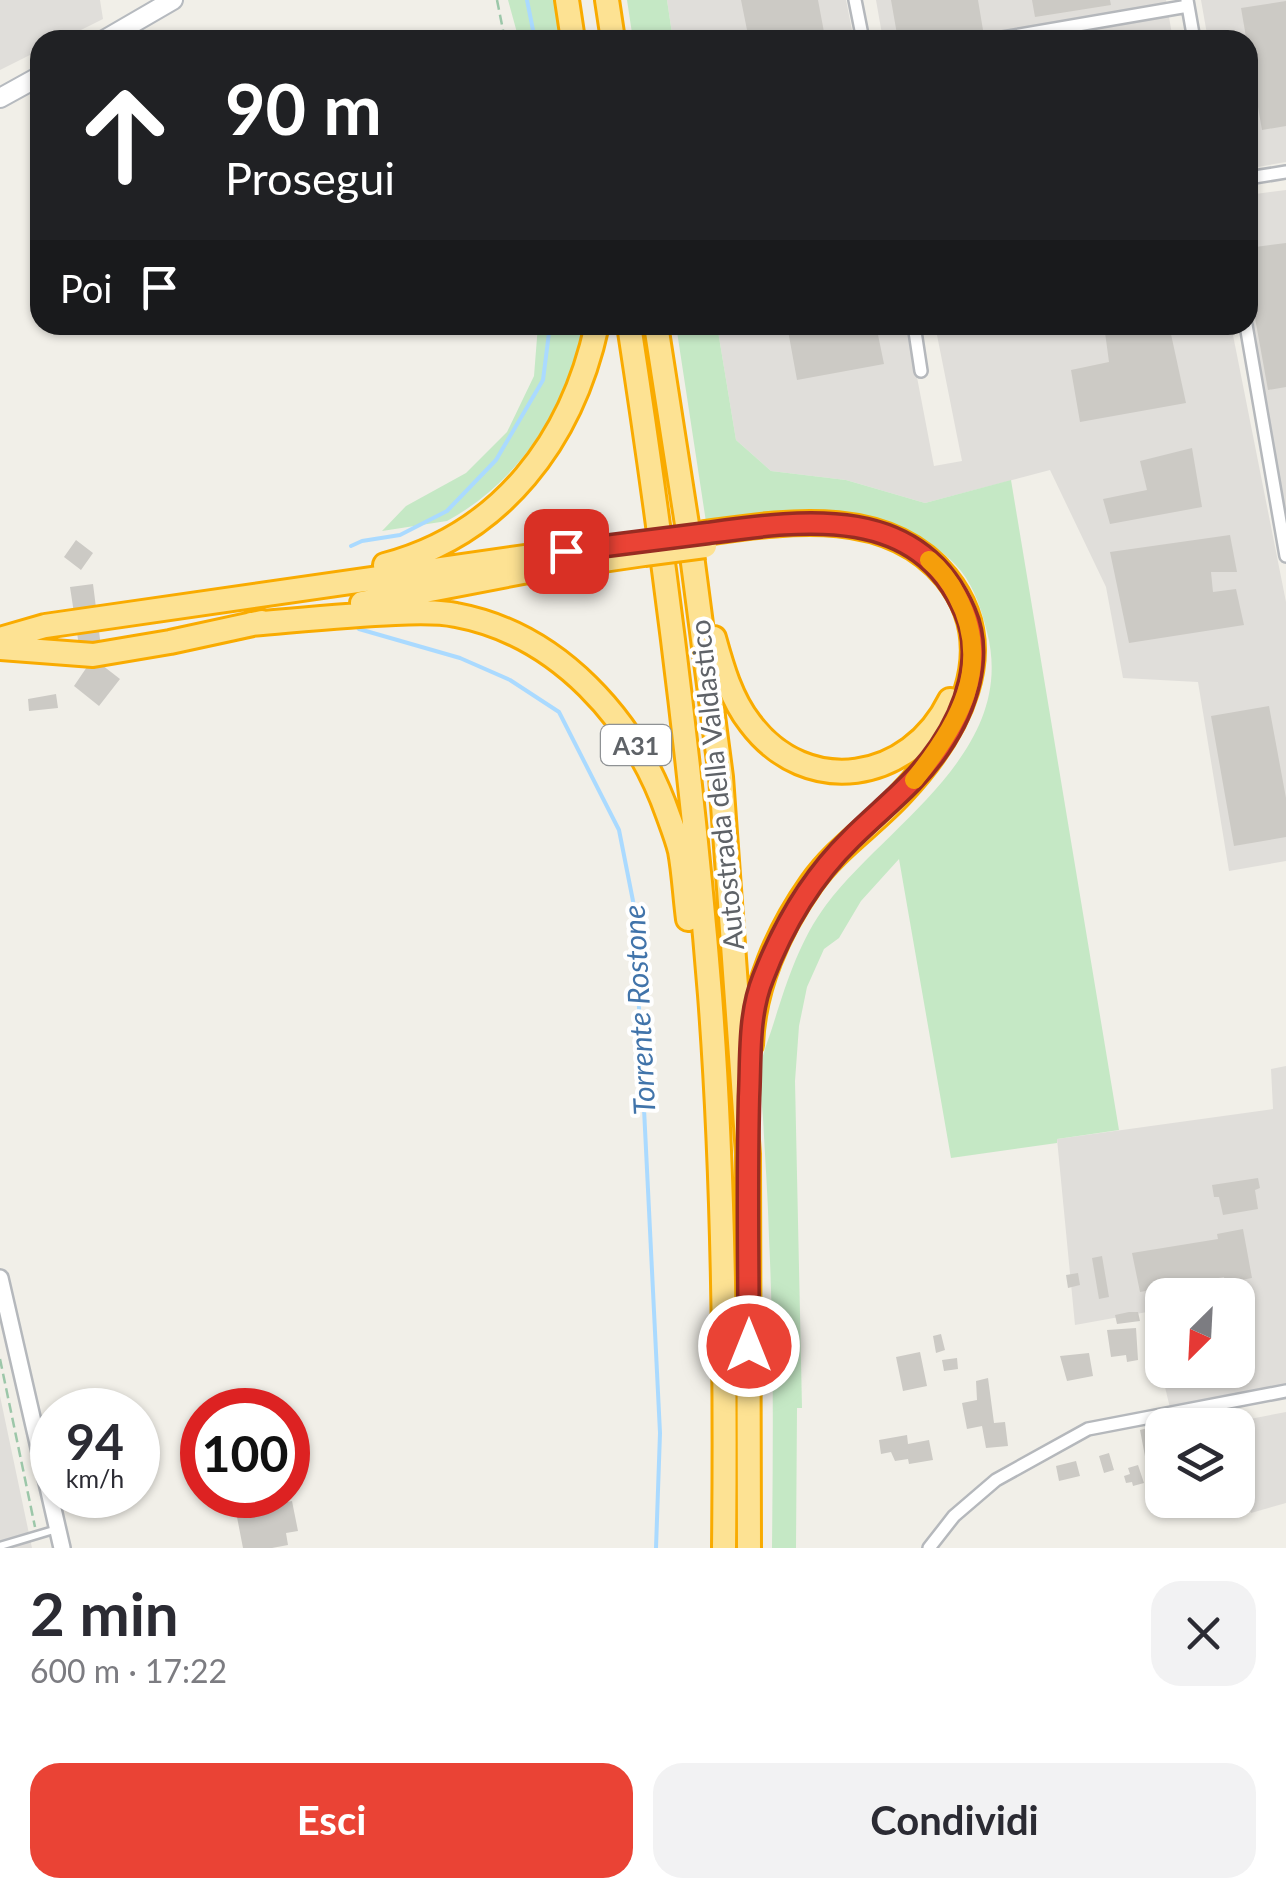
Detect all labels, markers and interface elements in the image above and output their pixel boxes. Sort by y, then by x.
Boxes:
text: 90 m [225,66,382,150]
icon: ahead [60,70,190,200]
text: Prosegui [225,151,395,205]
icon: arrive [132,260,187,315]
text: Poi [60,265,112,311]
pin [524,509,609,594]
icon: arrive [539,524,594,579]
street label: Autostrada della Valdastico [682,618,750,952]
road number: A31 [601,725,671,765]
water label: Torrente Rostone [615,904,661,1116]
north arrow [1145,1278,1255,1388]
map controls [1145,1278,1255,1518]
position arrow [697,1294,801,1398]
speed limit sign: 100 [180,1388,310,1518]
button: layers [1145,1408,1255,1518]
text: 94 [66,1411,124,1471]
text: km/h [66,1463,124,1493]
text: 2 min [30,1577,179,1649]
button: close [1151,1581,1256,1686]
text: 600 m · 17:22 [30,1651,227,1690]
button: Esci [30,1763,633,1878]
button: Condividi [653,1763,1256,1878]

